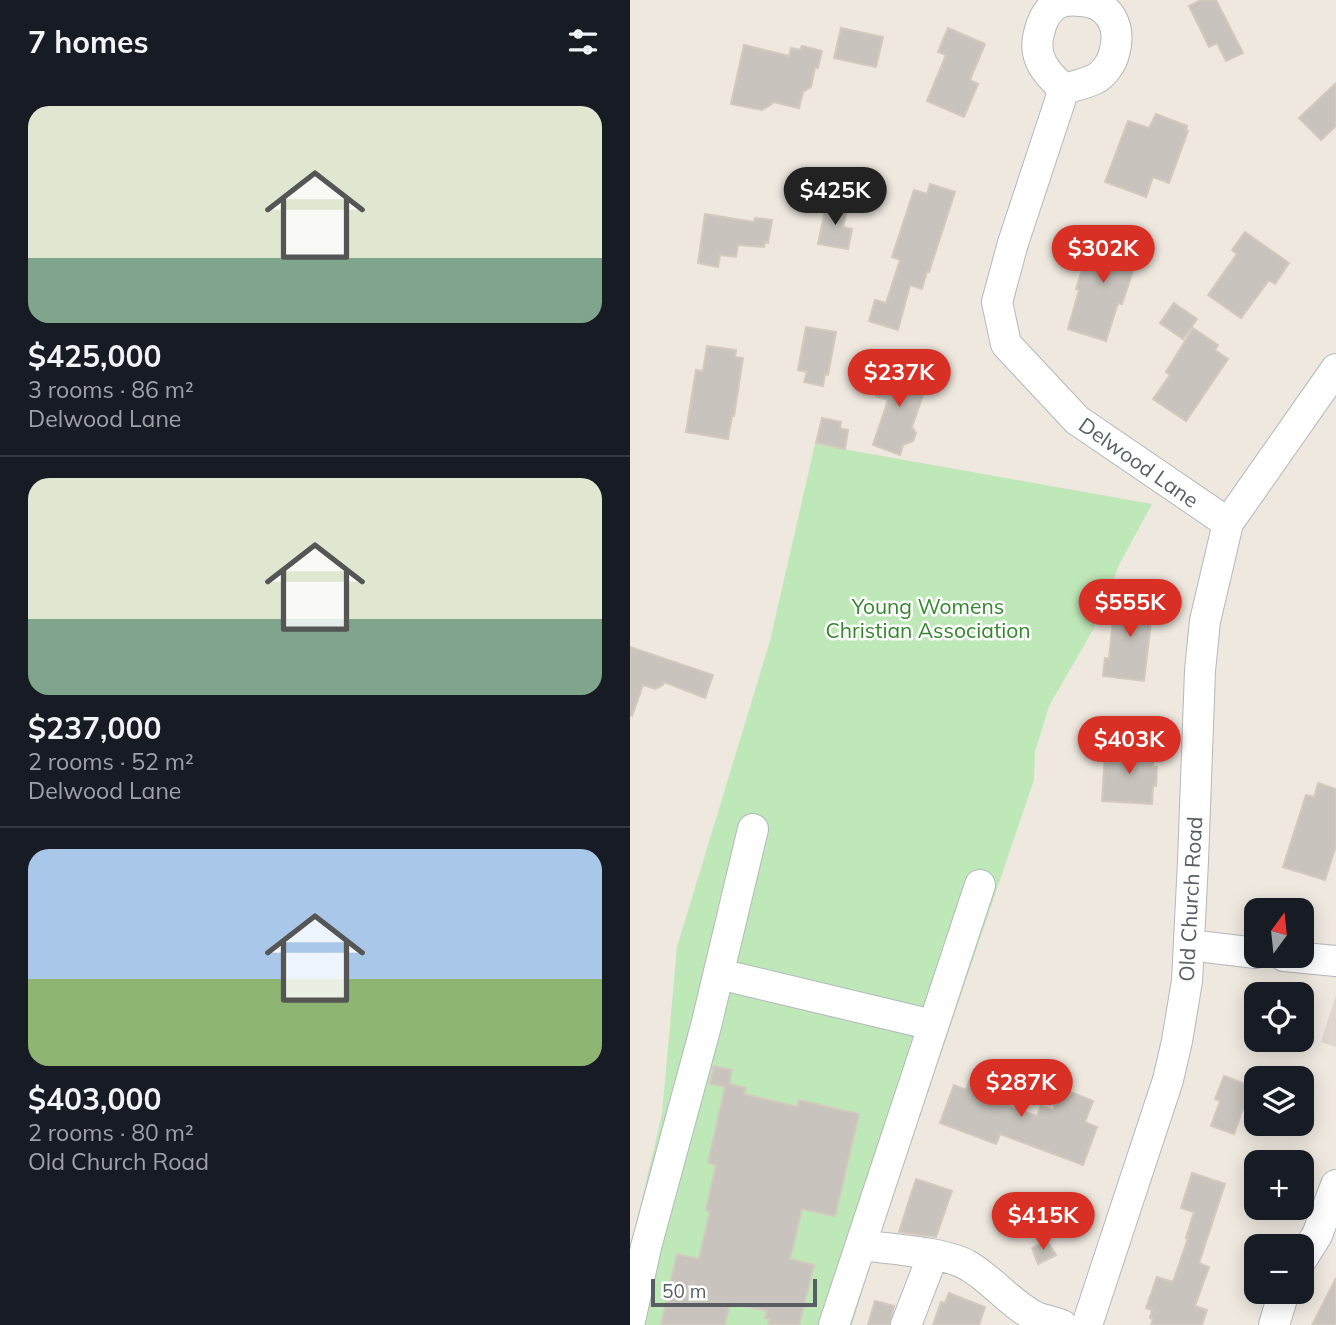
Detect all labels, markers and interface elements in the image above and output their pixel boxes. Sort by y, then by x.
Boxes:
text: 7 homes [28,23,149,61]
icon: filters [564,23,602,61]
icon: home [252,152,378,278]
pin: $425K [786,168,884,227]
text: $425K [800,175,870,204]
pin: $302K [1054,226,1152,285]
text: $302K [1068,233,1138,262]
text: $425,000 [28,337,161,375]
pin: $237K [850,350,948,409]
text: $237K [864,357,934,386]
text: 3 rooms · 86 m² [28,375,194,404]
text: Delwood Lane [28,404,181,433]
street label: Delwood Lane [1074,411,1204,513]
icon: home [252,524,378,650]
pin: $555K [1081,580,1179,639]
text: $555K [1095,587,1165,616]
park label: Young Womens Christian Association [825,593,1031,643]
text: $237,000 [28,709,161,747]
pin: $403K [1080,716,1178,776]
text: $403K [1094,724,1164,753]
text: 2 rooms · 52 m² [28,747,194,776]
text: Delwood Lane [28,776,181,805]
street label: Old Church Road [1173,816,1207,982]
icon: home [252,895,378,1021]
north arrow [1244,898,1314,968]
map controls [1244,898,1314,1304]
button: locate [1244,982,1314,1052]
pin: $287K [972,1060,1070,1119]
button: layers [1244,1066,1314,1136]
text: $287K [986,1067,1056,1096]
text: $403,000 [28,1080,161,1118]
text: 2 rooms · 80 m² [28,1118,194,1147]
text: Old Church Road [28,1147,209,1176]
button: + [1244,1150,1314,1220]
pin: $415K [994,1192,1092,1252]
text: $415K [1008,1200,1078,1229]
button: − [1244,1234,1314,1304]
scale bar [651,1276,817,1308]
text: 50 m [662,1279,706,1303]

